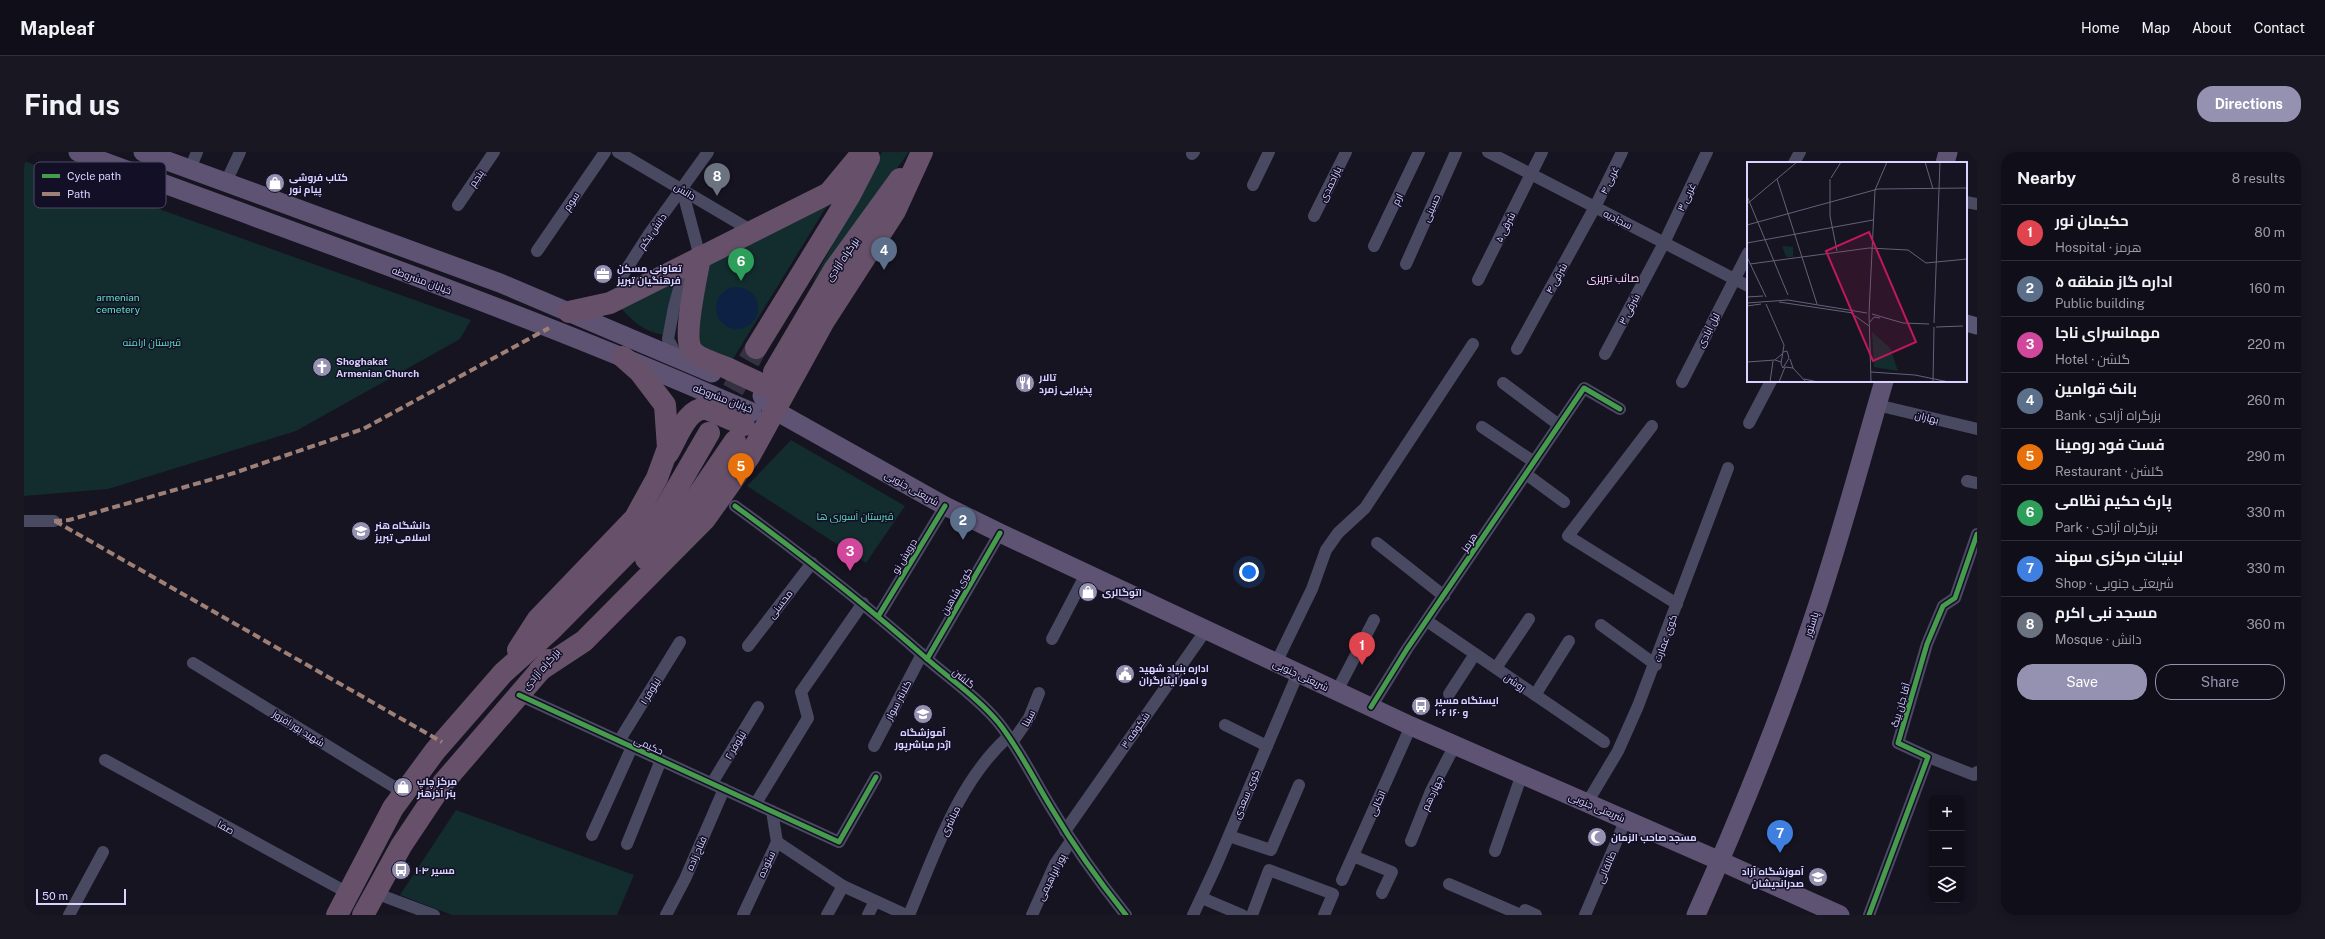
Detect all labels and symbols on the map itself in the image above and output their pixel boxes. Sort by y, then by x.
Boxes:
legend [34,162,166,208]
inset map [1747,162,1967,382]
pin: 8 [704,163,730,196]
street label: یاراحمدی [1316,164,1345,204]
street label: ۴ غربی [1597,164,1622,196]
street label: پنجم [466,167,488,190]
text: Cycle path [67,170,121,182]
place label: کتاب فروشی پیام نور [288,171,348,197]
shop icon: کتاب فروشی پیام نور [264,172,286,194]
street label: دانش [672,180,698,203]
street label: ۳ غربی [1674,181,1699,213]
text: Path [67,188,90,200]
street label: سوم [560,189,583,214]
street label: ارم [1389,191,1407,208]
street label: حسینی [1420,192,1443,224]
street label: سجادیه [1602,207,1634,231]
street label: ۵ شرقی [1493,210,1518,244]
street label: دانش یکم [635,211,670,252]
street label: بزرگراه آزادی [823,235,862,284]
pin: 4 [871,237,897,270]
pin: 6 [728,248,754,281]
street label: ۴ شرقی [1543,261,1570,296]
place label: تعاونی مسکن فرهنگیان تبریز [616,262,682,287]
office icon: تعاونی مسکن فرهنگیان تبریز [592,263,614,285]
street label: خیابان مشروطه [390,264,453,297]
district label: صائب تبریزی [1587,272,1639,285]
park label: armenian cemetery [96,291,141,315]
street label: ۳ شرقی [1616,292,1643,327]
street label: لیل آبادی [1694,311,1723,350]
park label: قبرستان ارامنه [123,336,181,349]
place label: Shoghakat Armenian Church [336,355,419,379]
church icon: Shoghakat Armenian Church [311,356,333,378]
place label: تالار پذیرایی زمرد [1038,371,1093,397]
restaurant icon: تالار پذیرایی زمرد [1014,372,1036,394]
street label: خیابان مشروطه [691,381,754,416]
street label: بهاران [1914,408,1940,427]
pin: 5 [728,453,754,486]
street label: شریعتی جنوبی [882,468,941,509]
pin: 2 [950,507,976,540]
park label: قبرستان آسوری ها [817,510,893,523]
place label: دانشگاه هنر اسلامی تبریز [374,519,431,544]
school or university icon: دانشگاه هنر اسلامی تبریز [350,520,372,542]
street label: هرمز [1458,530,1480,555]
street label: درویش نو [889,536,920,576]
pin: 3 [837,538,863,571]
your location [1239,562,1259,582]
street label: کوی شاهین [938,565,975,617]
shop icon: اتوگالری [1077,581,1099,603]
place label: اتوگالری [1102,586,1142,599]
street label: محسنی [765,587,796,621]
street label: پاستور [1801,610,1822,639]
street label: کوی عمارت [1651,613,1680,664]
pin: 1 [1349,632,1375,665]
street label: بزرگراه آزادی [520,646,563,693]
street label: شریعتی جنوبی [1271,657,1331,694]
place label: اداره بنیاد شهید و امور ایثارگران [1139,662,1209,687]
public building icon: اداره بنیاد شهید و امور ایثارگران [1114,663,1136,685]
street label: گلشن [950,665,978,691]
street label: روشن [1501,671,1528,694]
street label: نیلوفر ۱ [637,675,663,707]
street label: کلانتر سوار [882,678,913,723]
street label: آقا جان بیگ [1888,681,1913,729]
place label: ایستگاه مسیر ۱۰۶ و ۱۶۰ [1434,694,1499,719]
bus stop icon: ایستگاه مسیر ۱۰۶ و ۱۶۰ [1410,695,1432,717]
school or university icon: آموزشگاه اژدر مباشرپور [912,703,934,725]
street label: شهید پور افروز [269,707,327,750]
street label: سینا [1019,708,1037,728]
street label: شکوفه ۳ [1118,709,1152,751]
place label: آموزشگاه اژدر مباشرپور [894,726,951,752]
street label: نیلوفر ۲ [722,729,748,761]
street label: حکیمی [632,733,665,758]
street label: کوی سعدی [1230,768,1263,821]
street label: چهاردهم [1419,774,1447,813]
place label: مرکز چاپ بنر آذرهنر [416,775,457,800]
shop icon: مرکز چاپ بنر آذرهنر [392,776,414,798]
street label: اتکالی [1366,788,1389,818]
street label: شریعتی جنوبی [1567,790,1627,825]
street label: مباشری [938,804,963,839]
street label: صفا [215,817,237,837]
pin: 7 [1767,820,1793,853]
mosque icon: مسجد صاحب الزمان [1586,826,1608,848]
place label: مسجد صاحب الزمان [1611,831,1697,844]
street label: فتاح زاده [683,834,710,872]
street label: ستوده [755,849,777,879]
street label: طالقانی [1594,849,1619,885]
street label: پور ابراهیمی [1034,851,1069,903]
bus stop icon: مسیر ۱۰۴ [390,859,412,881]
place label: مسیر ۱۰۴ [415,864,455,877]
place label: آموزشگاه آزاد صدراندیشان [1742,865,1805,890]
school or university icon: آموزشگاه آزاد صدراندیشان [1807,866,1829,888]
scale bar [36,887,126,906]

